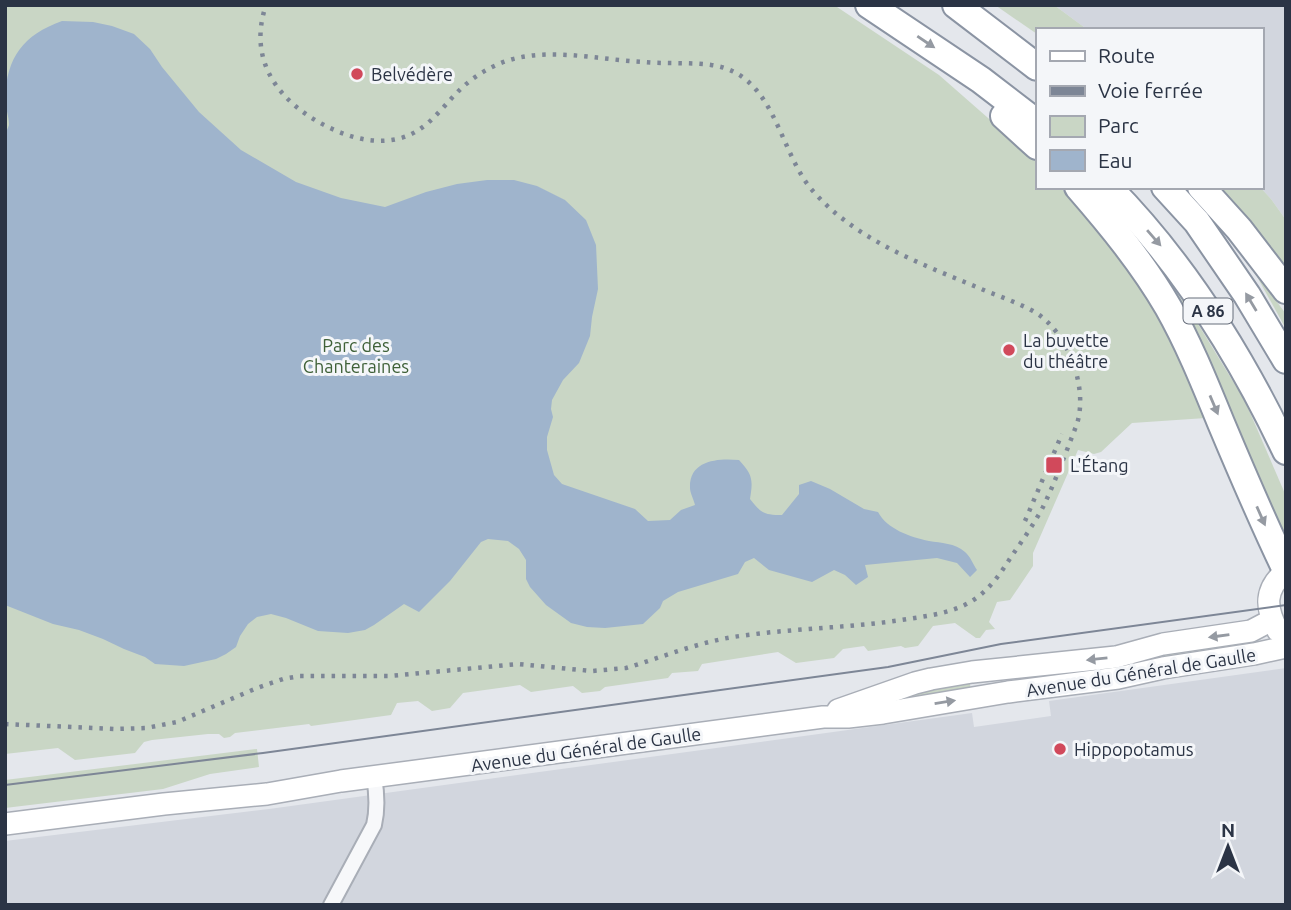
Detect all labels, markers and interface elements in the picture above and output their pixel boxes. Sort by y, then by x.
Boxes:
legend [1036,28,1263,189]
one-way arrow [916,35,935,48]
text: Route [1098,43,1155,67]
place label: Belvédère [371,64,453,84]
marker: Belvédère [349,66,365,82]
text: Voie ferrée [1098,78,1203,102]
text: Parc [1098,113,1139,137]
text: Eau [1098,148,1133,172]
one-way arrow [1146,229,1161,246]
one-way arrow [1245,292,1257,311]
road number: A 86 [1184,298,1232,324]
place label: La buvette du théâtre [1023,330,1109,371]
park label: Parc des Chanteraines [303,335,409,376]
marker: La buvette du théâtre [1001,342,1017,358]
one-way arrow [1208,395,1219,416]
place label: L'Étang [1070,454,1129,475]
marker: L'Étang [1044,455,1064,475]
one-way arrow [1256,505,1267,526]
one-way arrow [1208,631,1230,642]
street label: Avenue du Général de Gaulle [1025,644,1257,700]
one-way arrow [1086,654,1108,665]
one-way arrow [935,696,957,707]
street label: Avenue du Général de Gaulle [470,723,702,775]
place label: Hippopotamus [1074,739,1194,759]
marker: Hippopotamus [1052,741,1068,757]
north arrow [1193,812,1263,882]
text: N [1221,819,1235,841]

